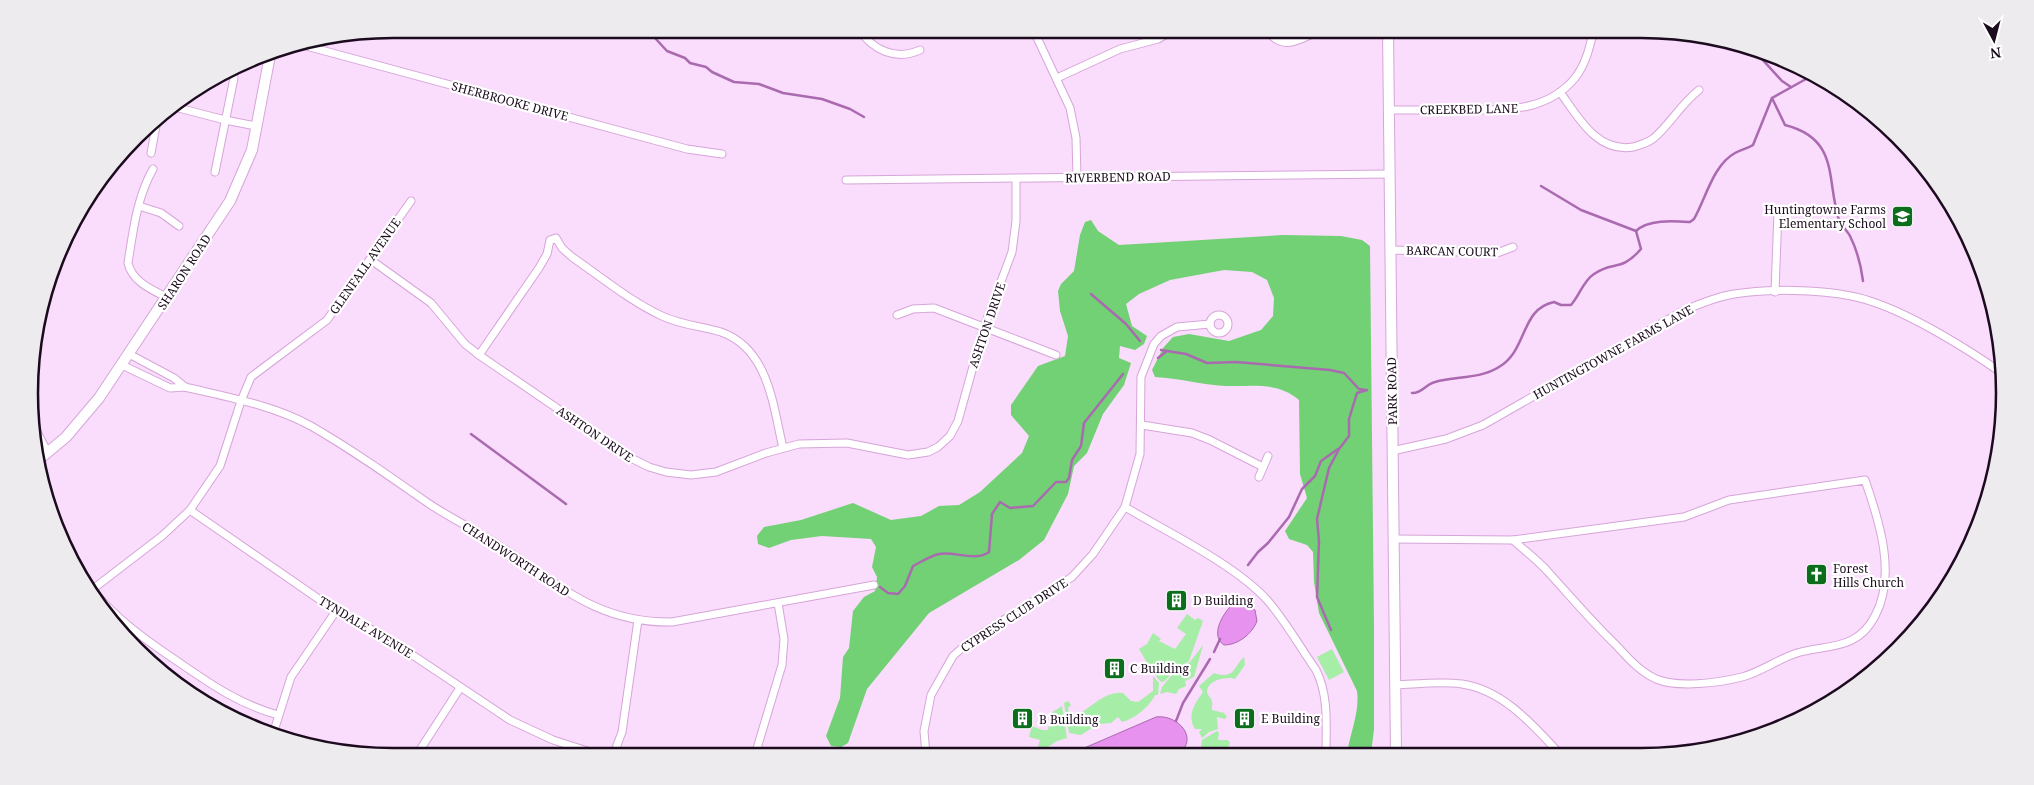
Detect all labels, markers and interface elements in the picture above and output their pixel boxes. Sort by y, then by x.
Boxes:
north arrow [1969,15,2019,65]
text: N [1989,43,2002,64]
street label: SHERBROOKE DRIVE [450,77,570,125]
street label: CREEKBED LANE [1420,100,1518,118]
street label: RIVERBEND ROAD [1065,168,1171,186]
place label: Huntingtowne Farms Elementary School [1764,201,1886,232]
school or university icon: Huntingtowne Farms Elementary School [1890,204,1914,228]
street label: GLENFALL AVENUE [325,215,405,317]
street label: SHARON ROAD [153,231,215,313]
street label: BARCAN COURT [1406,242,1499,260]
street label: ASHTON DRIVE [964,280,1010,370]
street label: HUNTINGTOWNE FARMS LANE [1530,301,1696,403]
street label: PARK ROAD [1383,357,1401,425]
street label: ASHTON DRIVE [553,402,637,466]
street label: CHANDWORTH ROAD [459,518,573,600]
place label: Forest Hills Church [1833,560,1904,591]
church icon: Forest Hills Church [1805,563,1829,587]
street label: CYPRESS CLUB DRIVE [957,574,1071,656]
building icon: D Building [1165,588,1189,612]
street label: TYNDALE AVENUE [316,592,416,662]
place label: D Building [1193,592,1254,609]
building icon: C Building [1102,656,1126,680]
place label: C Building [1130,660,1189,677]
building icon: E Building [1233,706,1257,730]
building icon: B Building [1011,707,1035,731]
place label: E Building [1261,710,1321,727]
place label: B Building [1039,711,1099,728]

